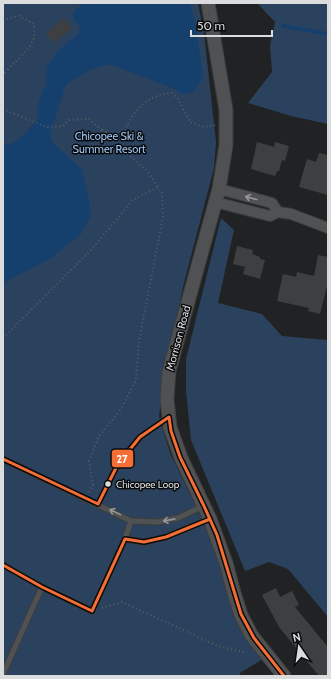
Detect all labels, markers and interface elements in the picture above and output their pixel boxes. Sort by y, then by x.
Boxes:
scale bar [191,12,272,38]
text: 50 m [197,18,225,33]
park label: Chicopee Ski & Summer Resort [73,129,146,156]
one-way arrow [244,193,257,201]
street label: Morrison Road [163,304,193,372]
line badge: 27 [111,449,134,468]
text: 27 [116,452,128,466]
place label: Chicopee Loop [116,478,180,491]
marker: Chicopee Loop [103,479,113,489]
one-way arrow [109,508,121,516]
one-way arrow [163,516,176,524]
north arrow [279,627,319,667]
text: N [291,630,302,645]

